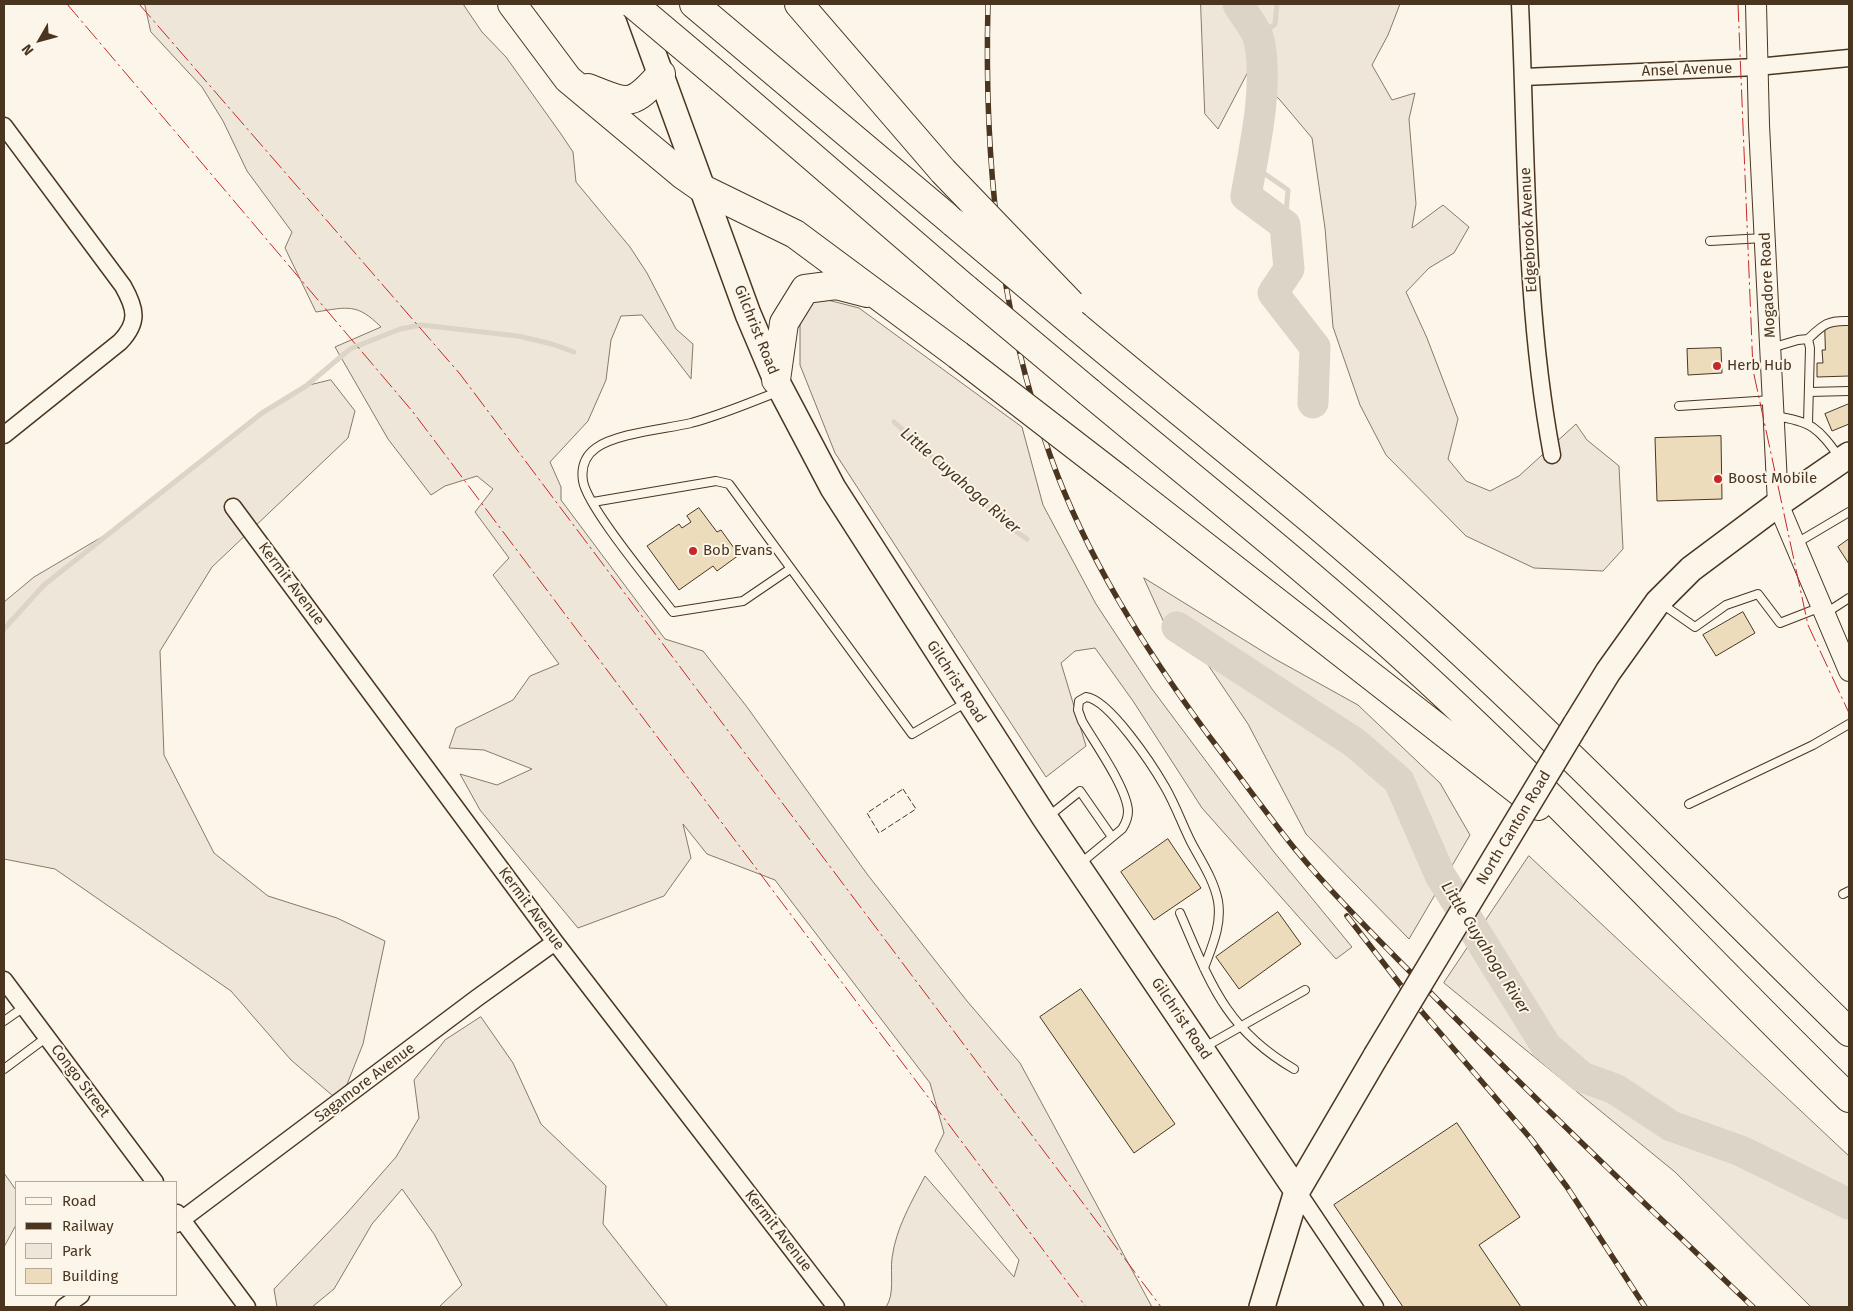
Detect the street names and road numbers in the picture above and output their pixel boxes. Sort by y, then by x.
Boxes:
street label: Ansel Avenue [1641,59,1733,81]
street label: Edgebrook Avenue [1517,167,1541,293]
street label: Mogadore Road [1756,232,1780,338]
street label: Gilchrist Road [730,283,782,377]
street label: Kermit Avenue [254,539,328,629]
street label: Gilchrist Road [923,637,989,727]
street label: North Canton Road [1473,768,1555,888]
street label: Kermit Avenue [494,864,568,954]
street label: Gilchrist Road [1147,975,1215,1063]
street label: Sagamore Avenue [311,1039,419,1127]
street label: Congo Street [47,1041,113,1121]
street label: Kermit Avenue [740,1187,816,1275]

